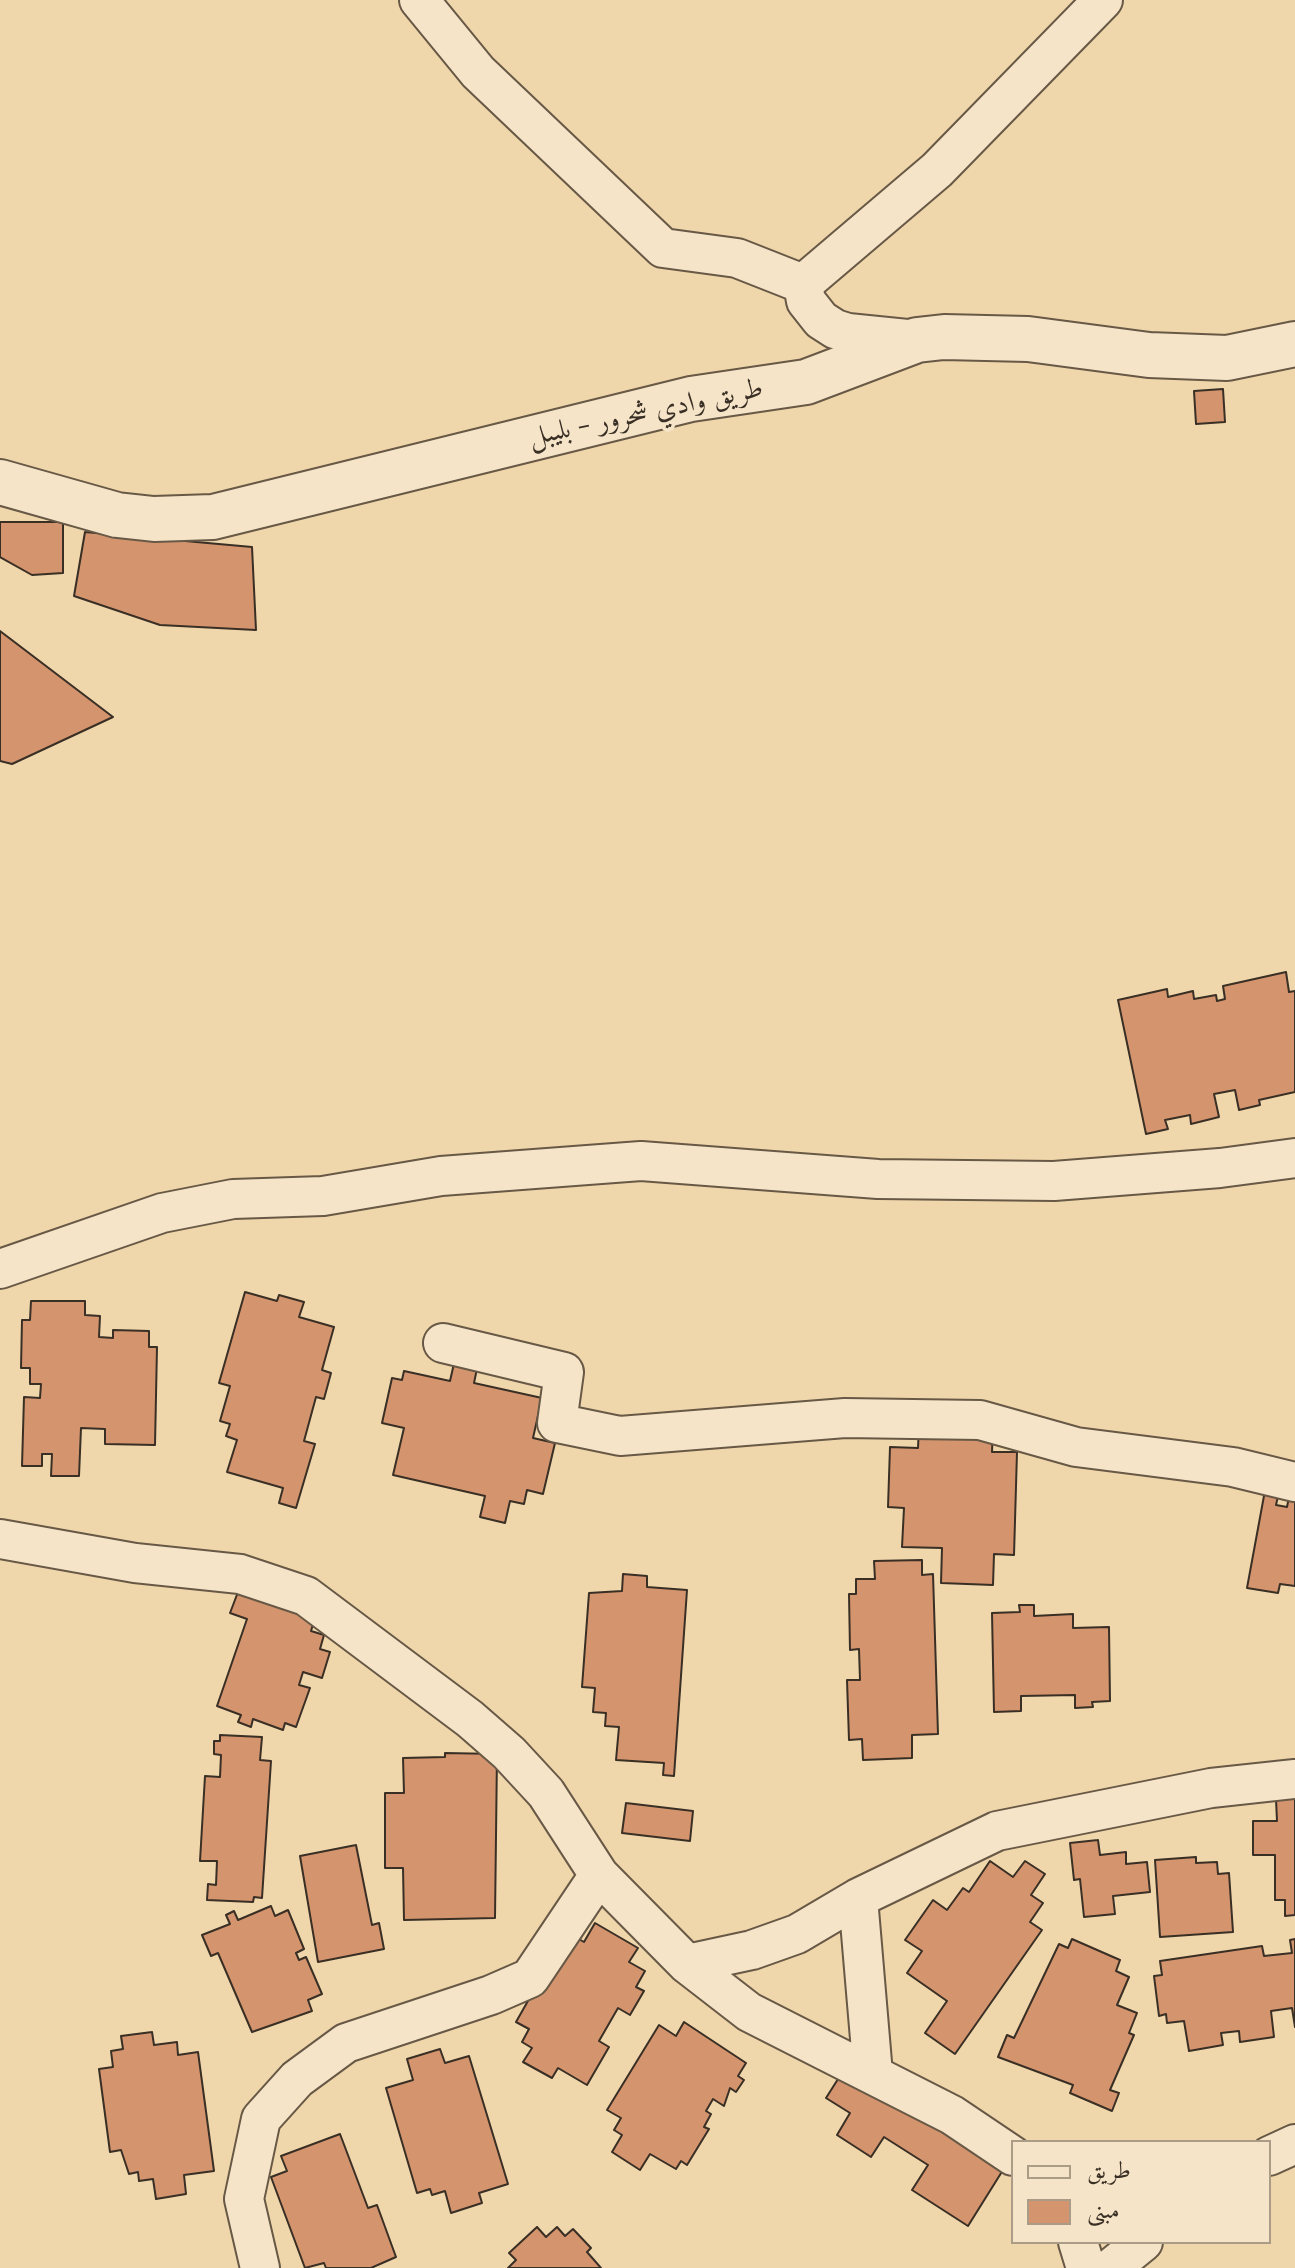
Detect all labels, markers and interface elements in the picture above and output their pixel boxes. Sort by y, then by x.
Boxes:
street label: طريق وادي شحرور - بليبل [526,373,766,455]
legend [1011,2140,1271,2244]
text: طريق [1087,2154,1131,2187]
text: مبنى [1087,2194,1120,2227]

